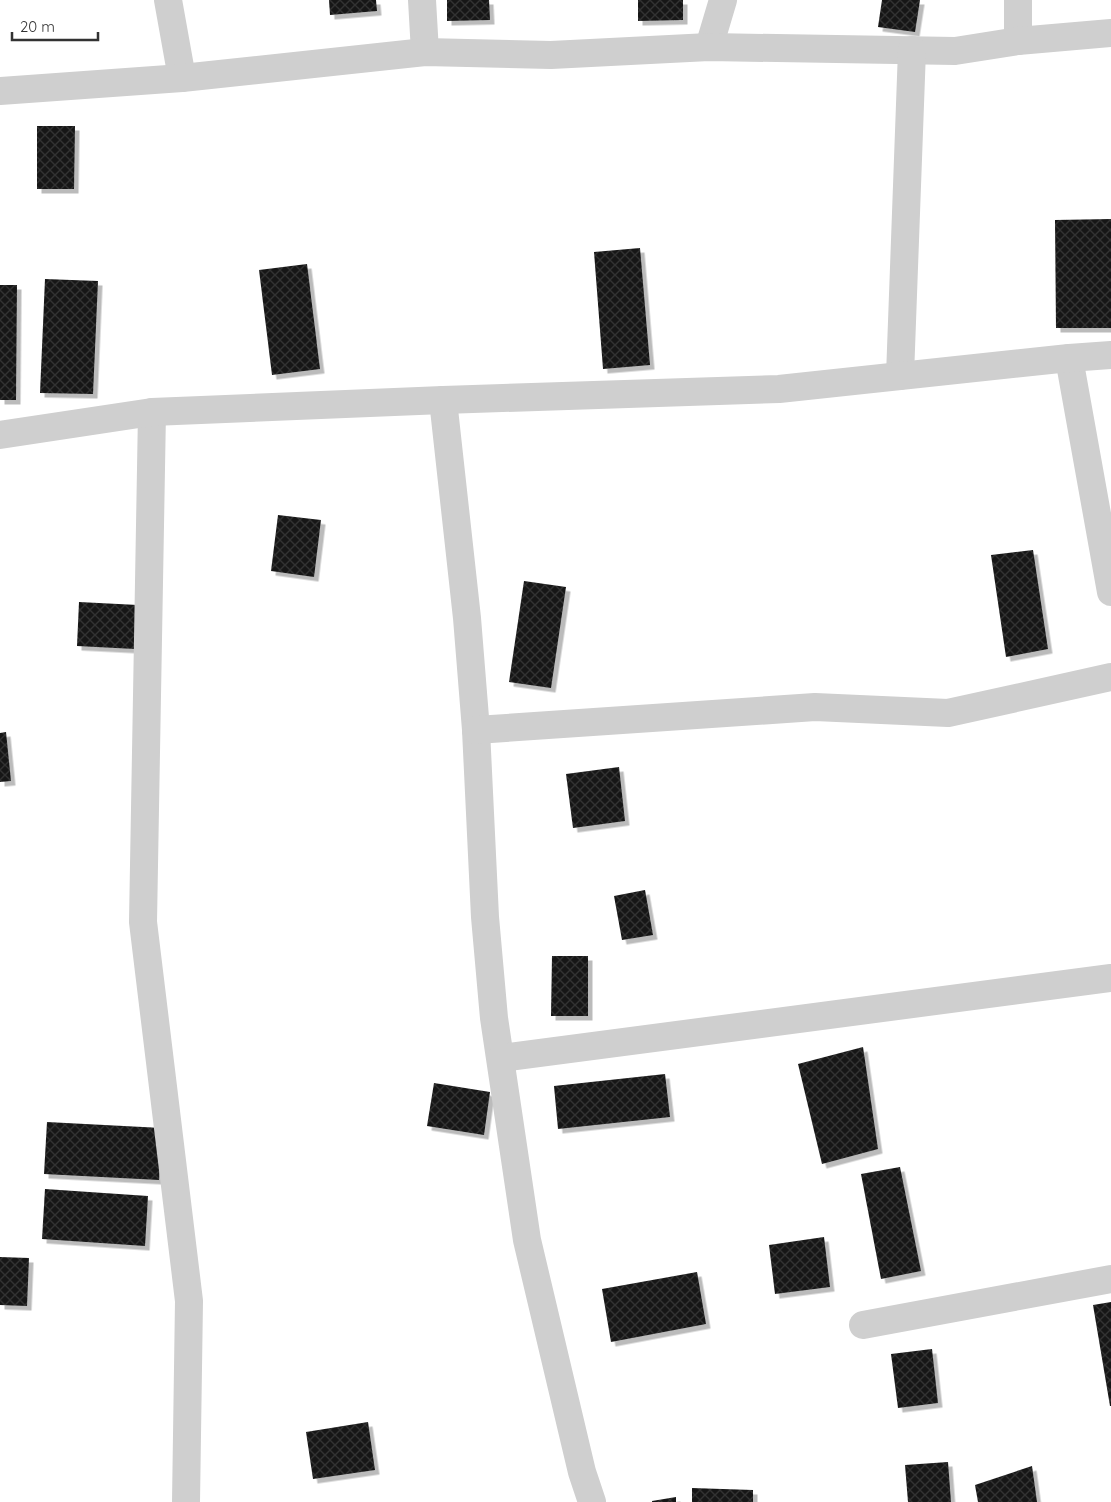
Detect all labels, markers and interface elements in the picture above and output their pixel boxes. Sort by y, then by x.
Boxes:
scale bar [12,10,99,42]
text: 20 m [20,17,55,36]

